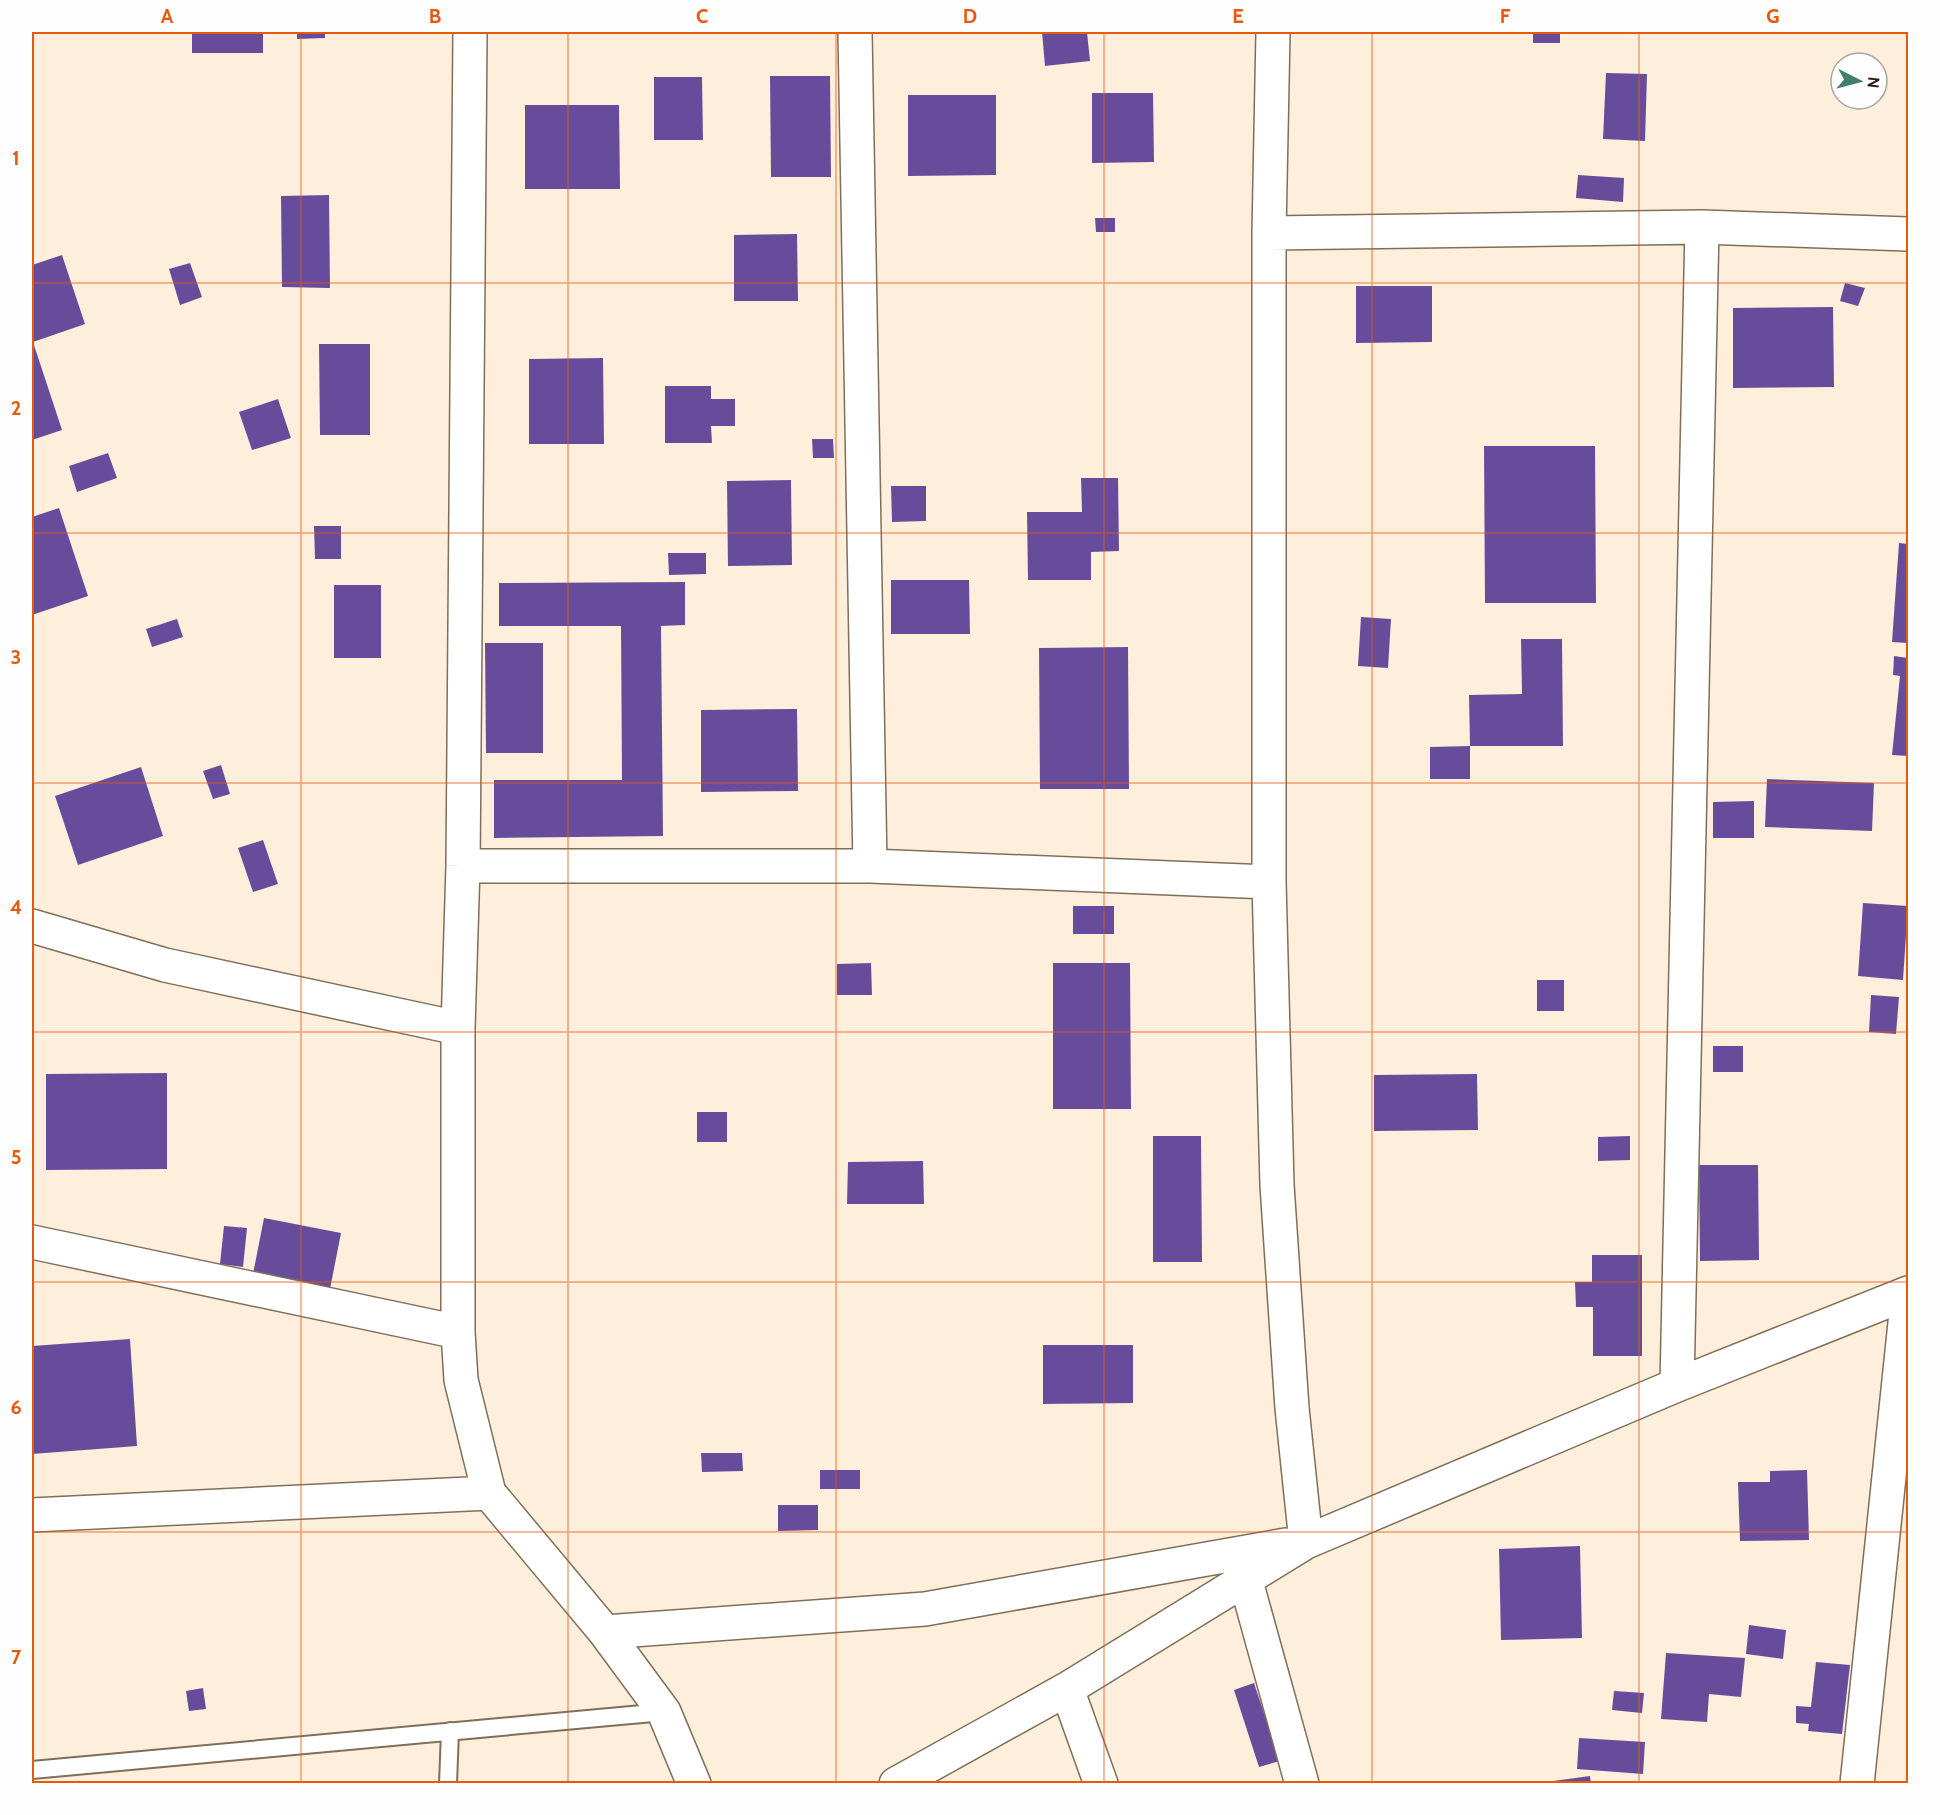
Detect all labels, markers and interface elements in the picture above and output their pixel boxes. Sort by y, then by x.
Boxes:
text: A [161,4,174,28]
text: B [429,4,441,28]
text: C [696,4,708,28]
text: D [963,4,977,28]
text: E [1232,4,1244,28]
text: F [1500,4,1511,28]
text: G [1766,4,1780,28]
north arrow [1829,51,1889,111]
text: N [1863,76,1883,89]
text: 1 [12,146,20,170]
text: 2 [11,396,21,420]
text: 3 [11,645,21,669]
text: 4 [10,895,22,919]
text: 5 [11,1145,21,1169]
text: 6 [10,1395,22,1419]
text: 7 [11,1645,22,1669]

